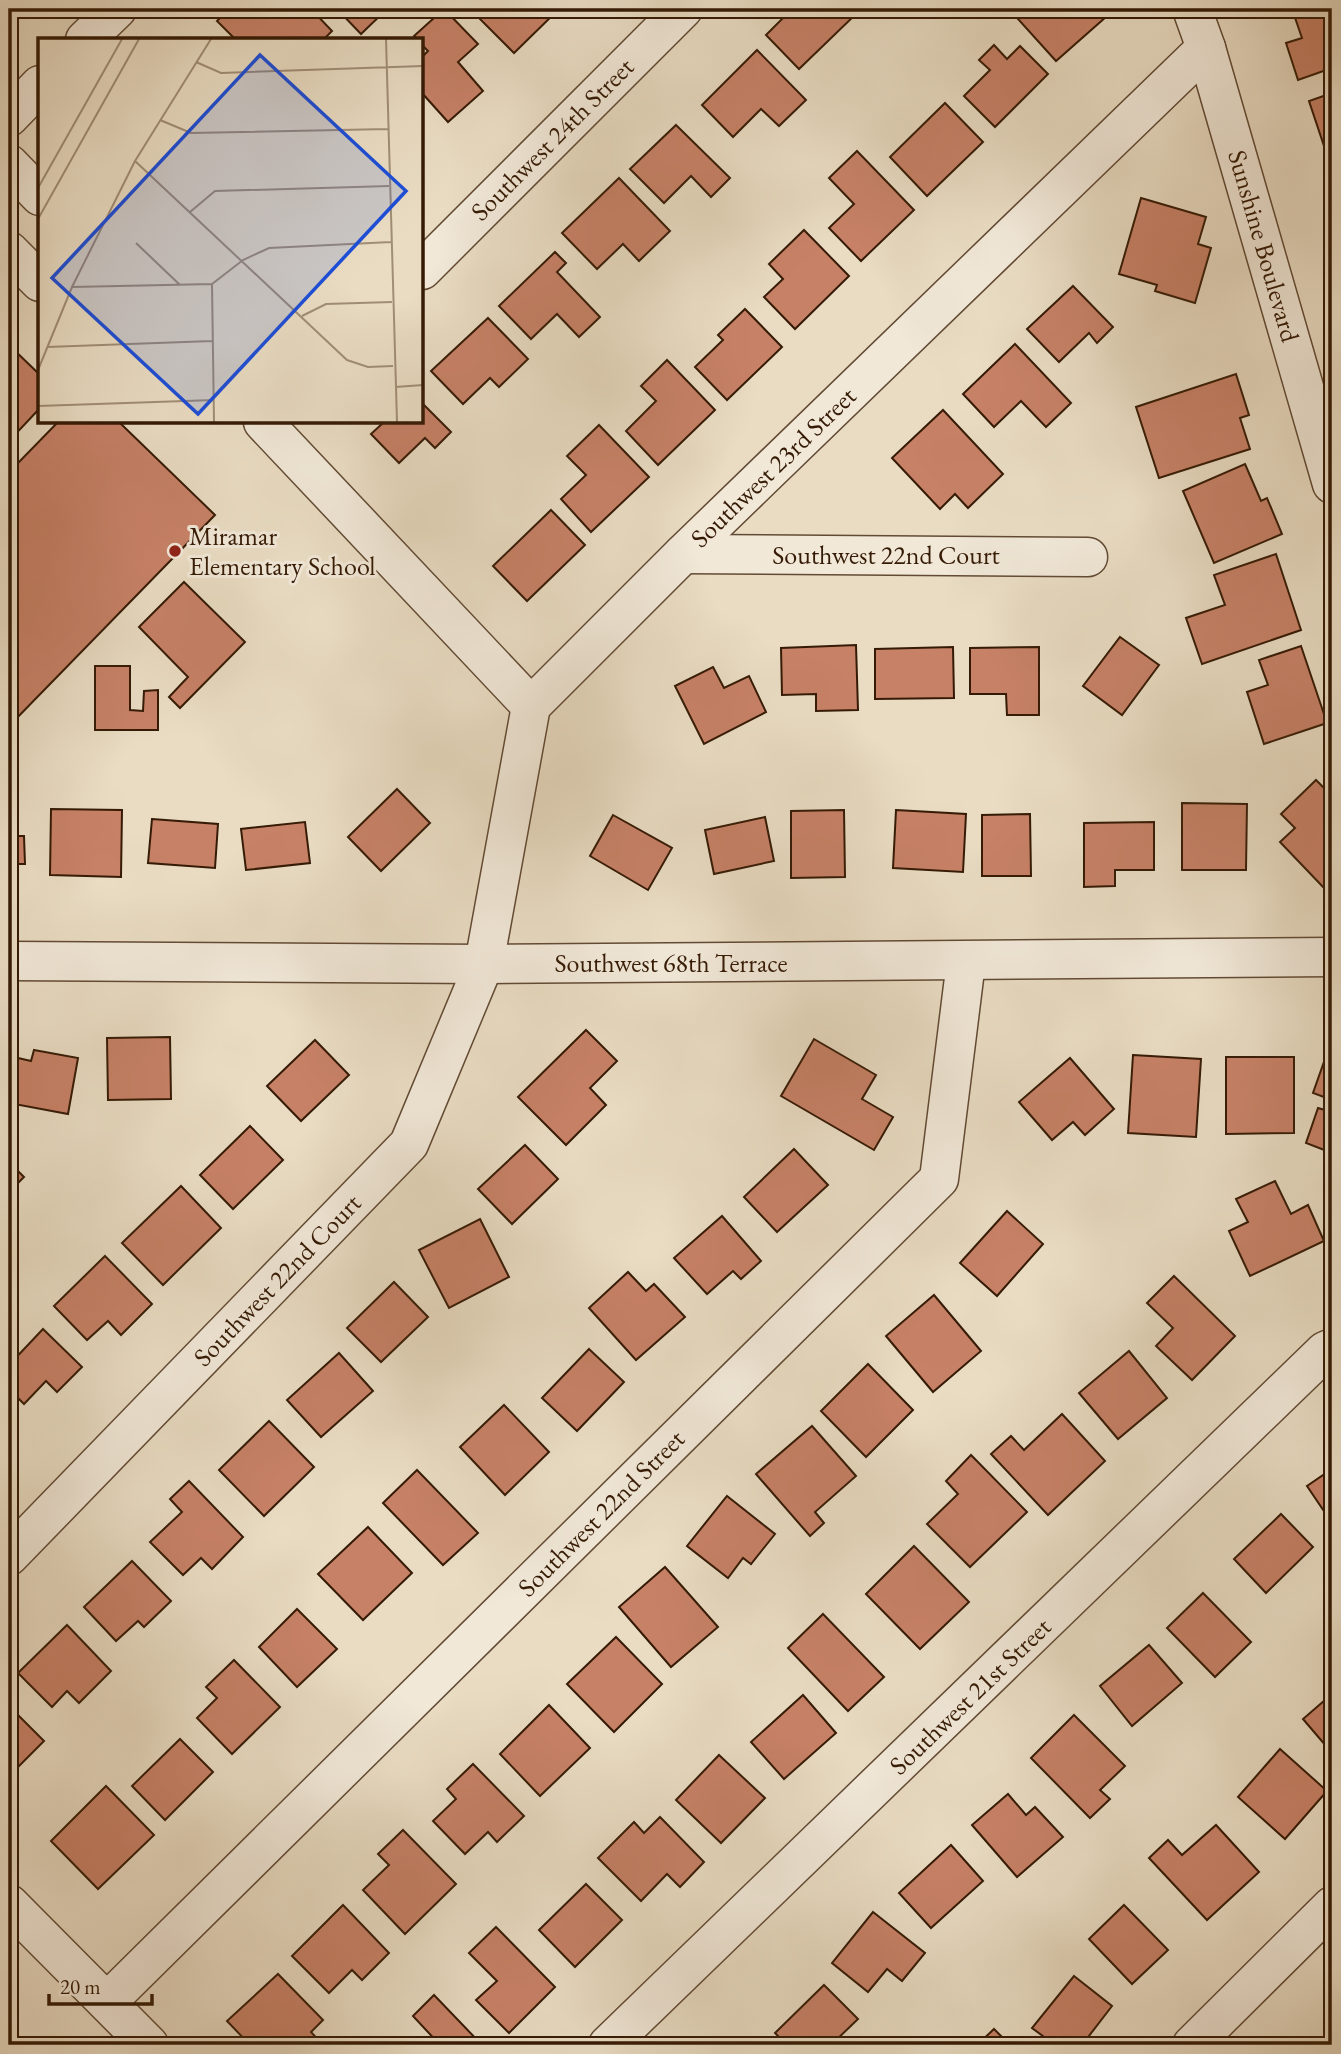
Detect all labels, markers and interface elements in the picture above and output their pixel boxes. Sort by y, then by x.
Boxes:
inset map [38,38,424,424]
street label: Southwest 24th Street [463,50,641,228]
street label: Sunshine Boulevard [1220,146,1308,347]
street label: Southwest 23rd Street [683,379,863,555]
place label: Miramar Elementary School [189,519,376,583]
street label: Southwest 22nd Court [772,538,1000,572]
marker: Miramar Elementary School [167,543,183,559]
street label: Southwest 68th Terrace [554,946,788,980]
street label: Southwest 22nd Court [186,1186,368,1374]
street label: Southwest 22nd Street [510,1422,692,1604]
street label: Southwest 21st Street [882,1610,1058,1782]
scale bar [49,1963,152,2007]
text: 20 m [60,1973,101,2000]

